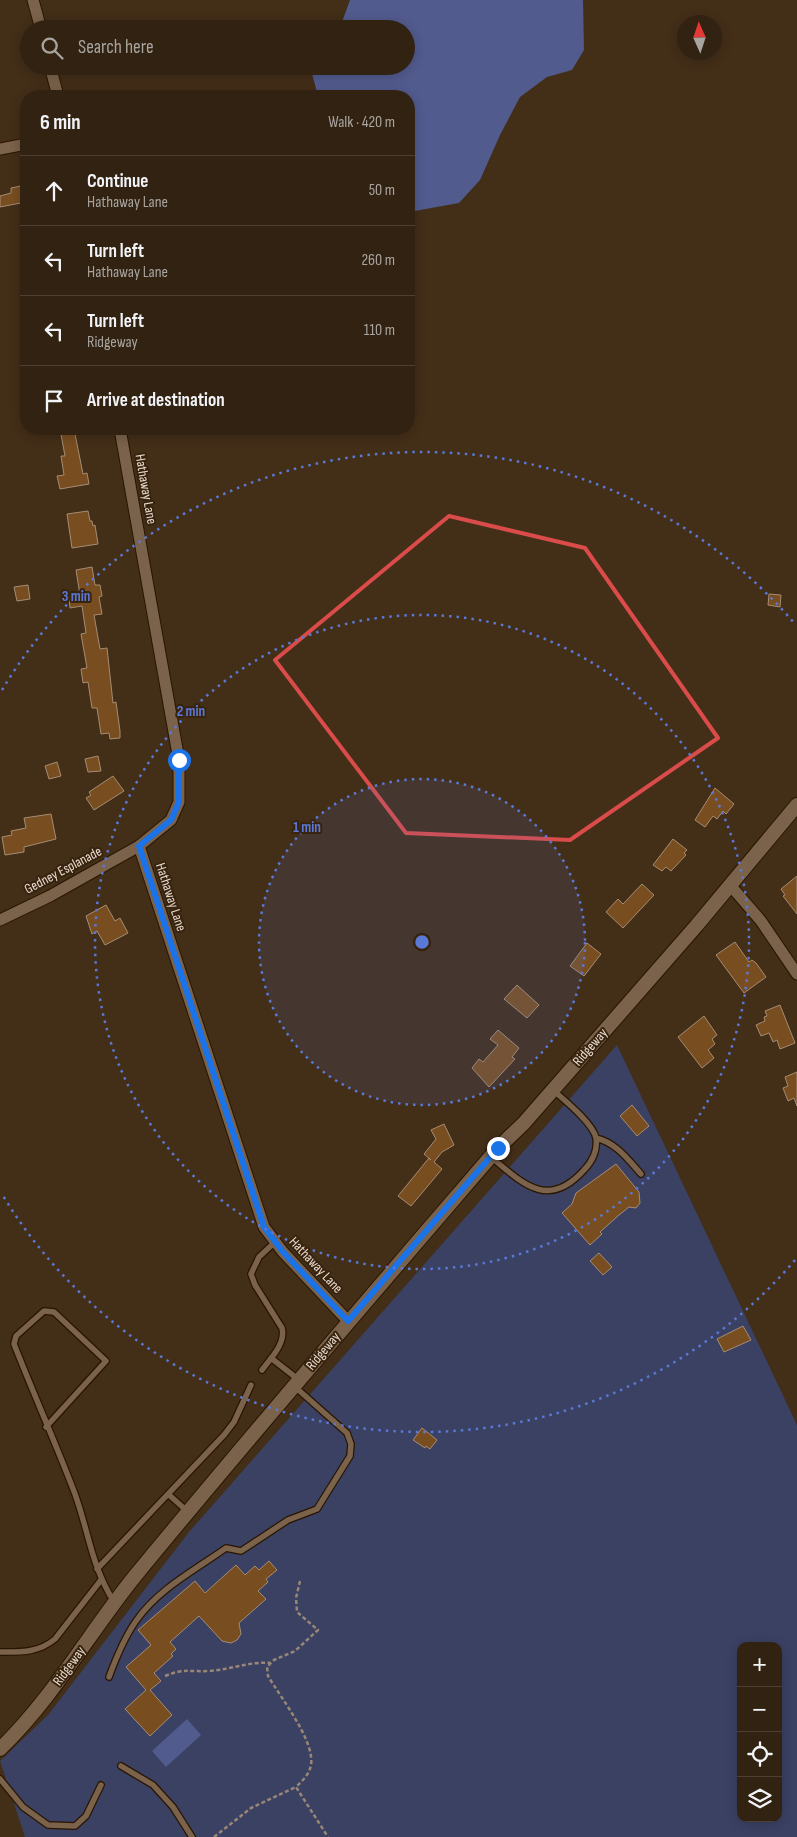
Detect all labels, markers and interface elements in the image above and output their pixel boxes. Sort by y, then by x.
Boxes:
north arrow [677,15,722,60]
search box [20,20,415,75]
icon: search [38,34,66,62]
text: Search here [78,36,154,59]
text: 6 min [40,110,81,135]
text: Walk · 420 m [328,113,395,132]
text: Continue [87,170,148,193]
icon: ahead [40,177,68,205]
text: 50 m [369,181,395,200]
text: Hathaway Lane [87,193,168,212]
text: Turn left [87,240,144,263]
icon: left [40,247,68,275]
text: 260 m [361,251,395,270]
text: Hathaway Lane [87,263,168,282]
text: Turn left [87,310,144,333]
icon: left [40,317,68,345]
text: 110 m [364,321,395,340]
text: Ridgeway [87,333,138,352]
icon: arrive [40,387,68,415]
text: Arrive at destination [87,389,225,412]
street label: Hathaway Lane [131,453,161,525]
text: 3 min [62,587,90,606]
text: 2 min [177,702,205,721]
route start [168,749,191,772]
text: 1 min [293,818,321,837]
street label: Gedney Esplanade [21,843,105,897]
street label: Hathaway Lane [152,861,190,933]
centre of rings [413,933,431,951]
street label: Ridgeway [569,1024,611,1069]
route end [487,1137,510,1160]
street label: Hathaway Lane [286,1233,346,1297]
street label: Ridgeway [302,1328,344,1373]
map controls [737,1642,782,1822]
button: + [737,1642,782,1687]
street label: Ridgeway [49,1643,89,1689]
button: − [737,1687,782,1732]
button: locate [737,1732,782,1777]
button: layers [737,1777,782,1822]

